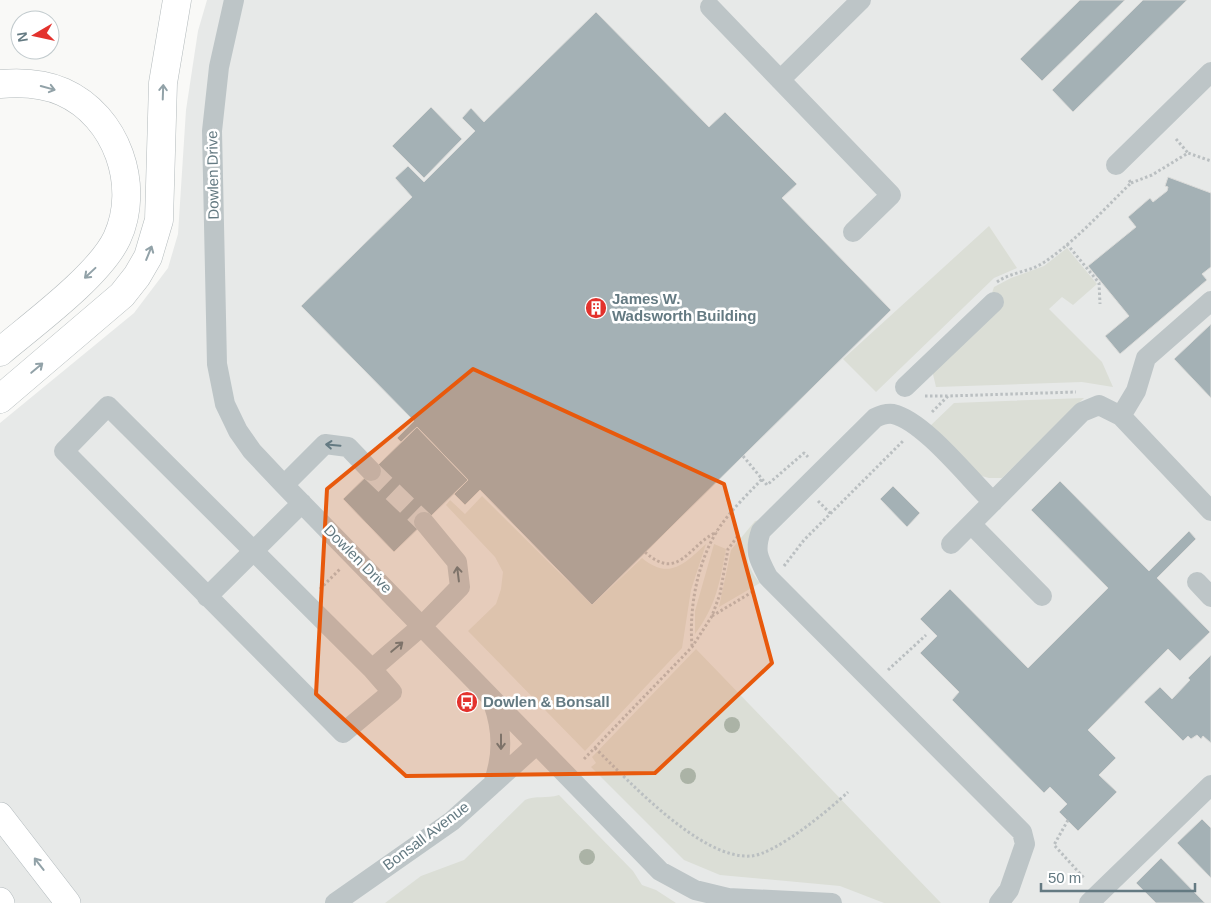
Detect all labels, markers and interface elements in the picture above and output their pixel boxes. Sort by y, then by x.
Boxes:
north arrow [10,10,60,60]
text: N [13,31,31,43]
one-way arrow [40,83,56,93]
one-way arrow [158,84,168,100]
street label: Dowlen Drive [203,130,222,220]
one-way arrow [145,246,155,261]
one-way arrow [84,267,96,279]
place label: James W. Wadsworth Building [612,290,756,324]
building icon: James W. Wadsworth Building [584,296,608,320]
one-way arrow [31,362,44,374]
one-way arrow [325,441,341,450]
street label: Dowlen Drive [321,521,396,596]
one-way arrow [453,566,463,582]
one-way arrow [391,641,404,653]
bus stop icon: Dowlen & Bonsall [455,690,479,714]
place label: Dowlen & Bonsall [483,693,610,710]
one-way arrow [496,734,505,750]
street label: Bonsall Avenue [379,798,472,873]
one-way arrow [33,858,44,871]
scale bar [1041,860,1195,892]
text: 50 m [1048,869,1081,886]

